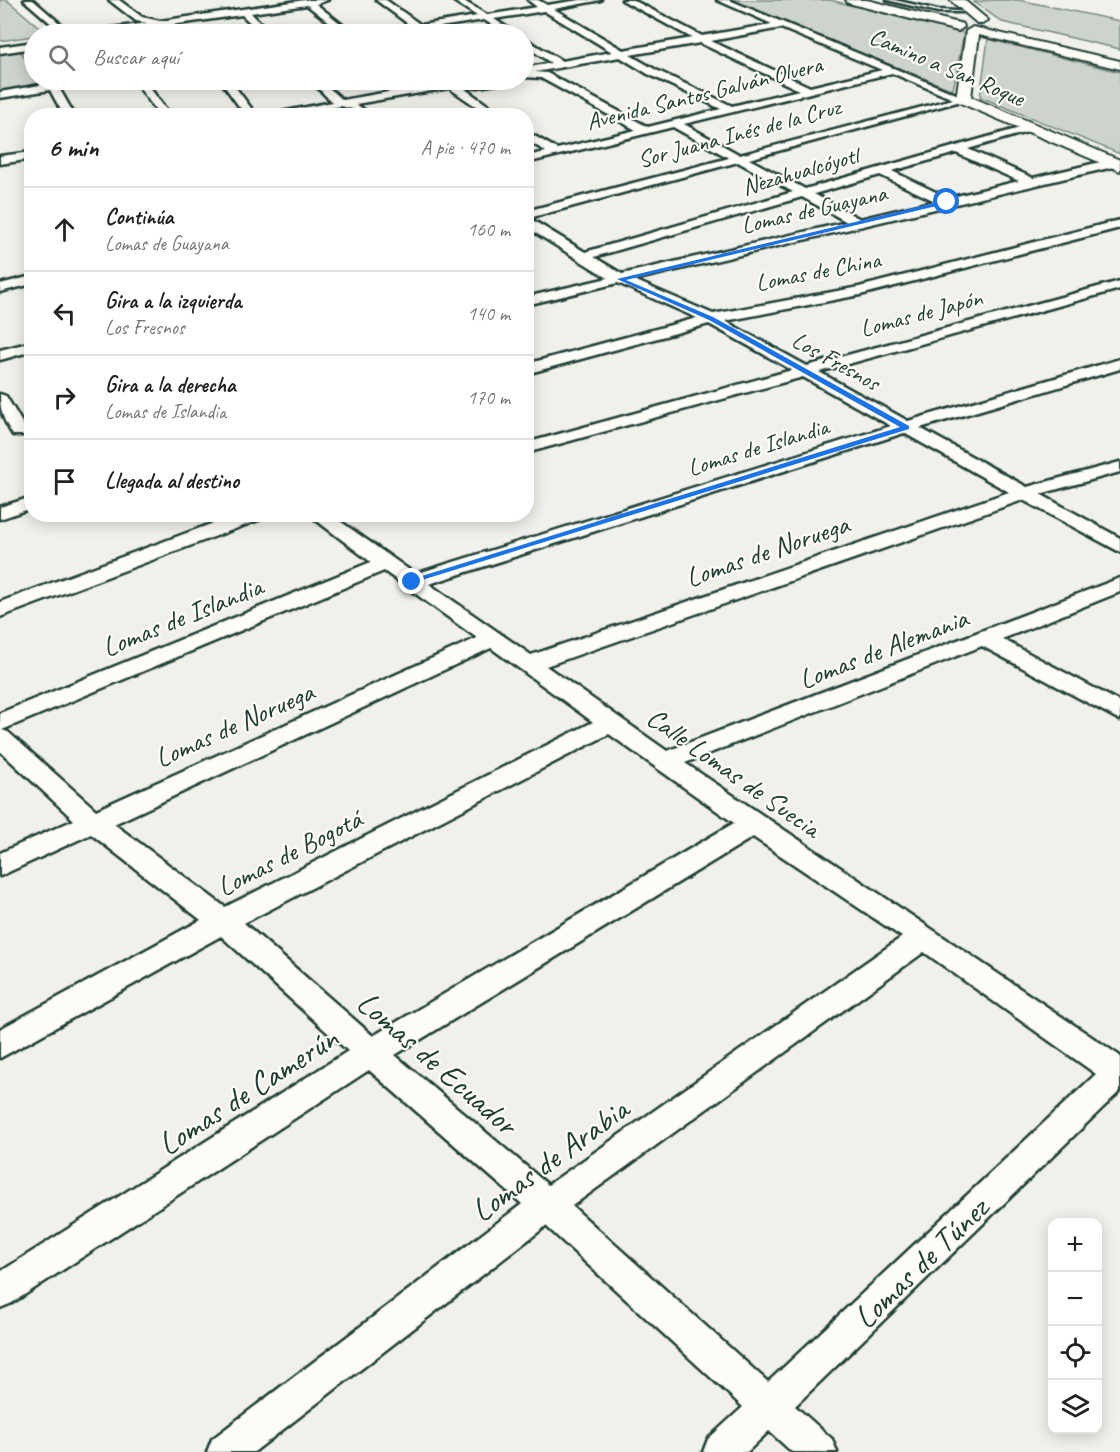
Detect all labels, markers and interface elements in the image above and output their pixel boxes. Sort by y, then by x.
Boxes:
street label: Camino a San Roque [865,21,1031,114]
search box [24,24,534,90]
icon: search [45,41,78,74]
text: Buscar aquí [93,43,179,71]
street label: Avenida Santos Galván Olvera [583,49,826,137]
street label: Sor Juana Inés de la Cruz [634,91,846,174]
text: 6 min [48,131,98,164]
text: A pie · 470 m [421,135,510,160]
street label: Nezahualcóyotl [738,139,865,202]
street label: Lomas de Guayana [738,177,891,240]
route start [933,188,959,214]
text: Continúa [105,203,173,231]
icon: ahead [48,213,81,246]
text: 160 m [467,217,510,242]
text: Lomas de Guayana [105,231,229,256]
street label: Lomas de China [753,244,884,298]
street label: Lomas de Japón [857,282,986,344]
text: Gira a la izquierda [105,287,242,315]
icon: left [48,297,81,330]
text: 140 m [467,301,510,326]
text: Los Fresnos [105,315,185,340]
street label: Los Fresnos [787,325,887,398]
text: Gira a la derecha [105,371,236,399]
icon: right [48,381,81,414]
text: 170 m [467,385,510,410]
text: Lomas de Islandia [105,399,226,424]
street label: Lomas de Islandia [684,411,834,483]
icon: arrive [48,465,81,498]
text: Llegada al destino [105,467,239,495]
street label: Lomas de Noruega [681,506,855,595]
street label: Lomas de Islandia [97,568,270,664]
route end [398,568,424,594]
street label: Lomas de Alemania [794,600,974,697]
street label: Lomas de Noruega [149,673,321,775]
street label: Calle Lomas de Suecia [640,700,829,847]
street label: Lomas de Bogotá [211,800,370,904]
street label: Lomas de Ecuador [348,981,529,1146]
street label: Lomas de Camerún [150,1016,347,1165]
street label: Lomas de Arabia [462,1087,639,1231]
street label: Lomas de Túnez [844,1186,999,1337]
map controls [1048,1218,1102,1434]
button: + [1048,1218,1102,1272]
button: − [1048,1272,1102,1326]
button: locate [1048,1326,1102,1380]
button: layers [1048,1380,1102,1434]

